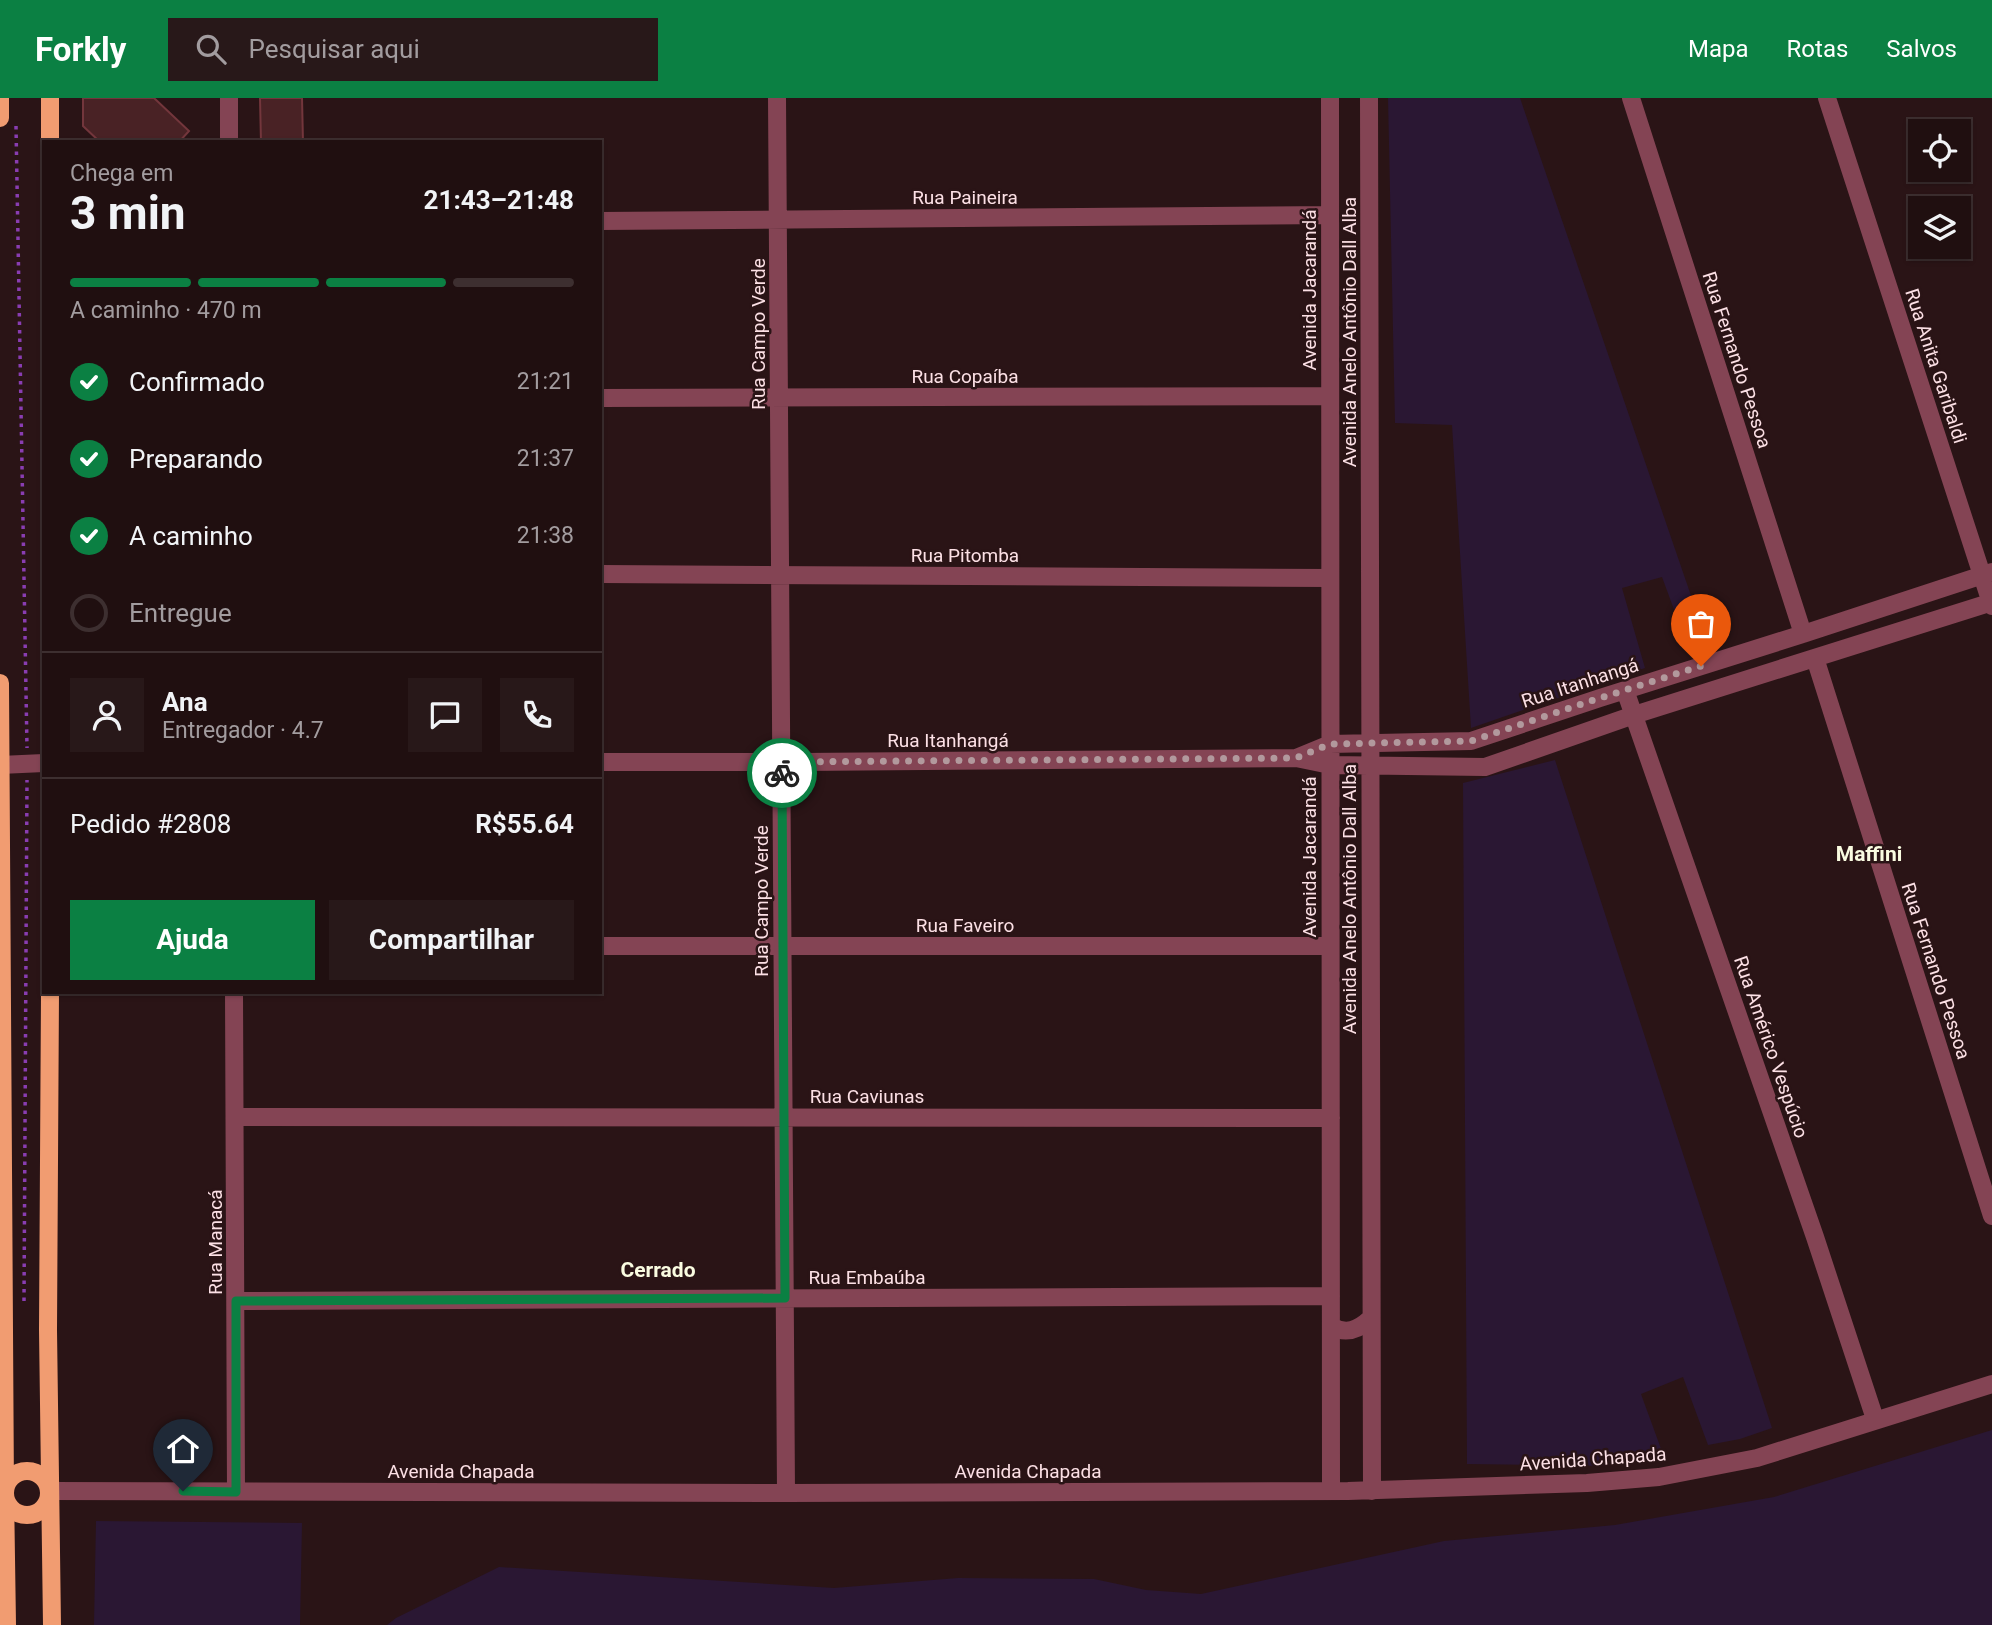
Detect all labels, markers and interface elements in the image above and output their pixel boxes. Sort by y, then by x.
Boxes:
search box [168,18,658,81]
text: Forkly [35,30,126,69]
icon: search [192,30,230,68]
text: Pesquisar aqui [248,34,420,64]
text: Mapa [1688,35,1749,63]
text: Rotas [1787,35,1848,63]
text: Salvos [1886,35,1957,63]
map controls [1908,119,1971,259]
button: locate [1908,119,1971,182]
text: Chega em [70,160,173,187]
text: 21:43–21:48 [424,185,574,215]
text: 3 min [70,186,186,240]
street label: Rua Paineira [912,186,1018,209]
button: layers [1908,196,1971,259]
street label: Avenida Anelo Antônio Dall Alba [1338,197,1361,467]
street label: Avenida Jacarandá [1298,209,1321,371]
street label: Rua Campo Verde [747,258,770,410]
street label: Rua Fernando Pessoa [1698,269,1776,451]
street label: Rua Anita Garibaldi [1900,286,1972,446]
text: A caminho · 470 m [70,297,262,324]
icon: check [70,363,108,401]
street label: Rua Copaíba [911,365,1019,388]
text: Confirmado [129,367,265,397]
text: 21:21 [517,368,574,395]
icon: check [70,440,108,478]
text: Preparando [129,444,263,474]
text: 21:37 [517,445,574,472]
icon: check [70,517,108,555]
text: A caminho [129,521,253,551]
text: 21:38 [517,522,574,549]
street label: Rua Pitomba [911,544,1019,567]
pin [1671,594,1731,666]
text: Entregue [129,598,232,628]
icon: bag [1682,605,1720,643]
street label: Rua Itanhangá [1519,653,1641,713]
button: person [70,678,144,752]
button: chat [408,678,482,752]
button: phone [500,678,574,752]
text: Ana [162,687,208,717]
text: Entregador · 4.7 [162,717,324,744]
street label: Rua Itanhangá [887,729,1009,752]
courier [747,738,817,808]
icon: bike [763,754,801,792]
street label: Avenida Anelo Antônio Dall Alba [1338,764,1361,1034]
street label: Avenida Jacarandá [1298,776,1321,938]
text: Pedido #2808 [70,809,231,839]
text: R$55.64 [475,809,574,839]
street label: Rua Campo Verde [750,825,773,977]
district label: Maffini [1836,842,1902,866]
street label: Rua Fernando Pessoa [1897,880,1975,1062]
button: Ajuda [70,900,315,980]
button: Compartilhar [329,900,574,980]
street label: Rua Faveiro [916,914,1014,937]
street label: Rua Américo Vespúcio [1729,953,1813,1141]
street label: Rua Caviunas [810,1085,924,1108]
street label: Rua Manacá [204,1189,227,1295]
district label: Cerrado [620,1258,696,1282]
street label: Rua Embaúba [808,1266,926,1289]
pin [153,1419,213,1491]
icon: home [164,1430,202,1468]
street label: Avenida Chapada [1519,1442,1667,1476]
street label: Avenida Chapada [387,1460,535,1483]
street label: Avenida Chapada [954,1460,1102,1483]

